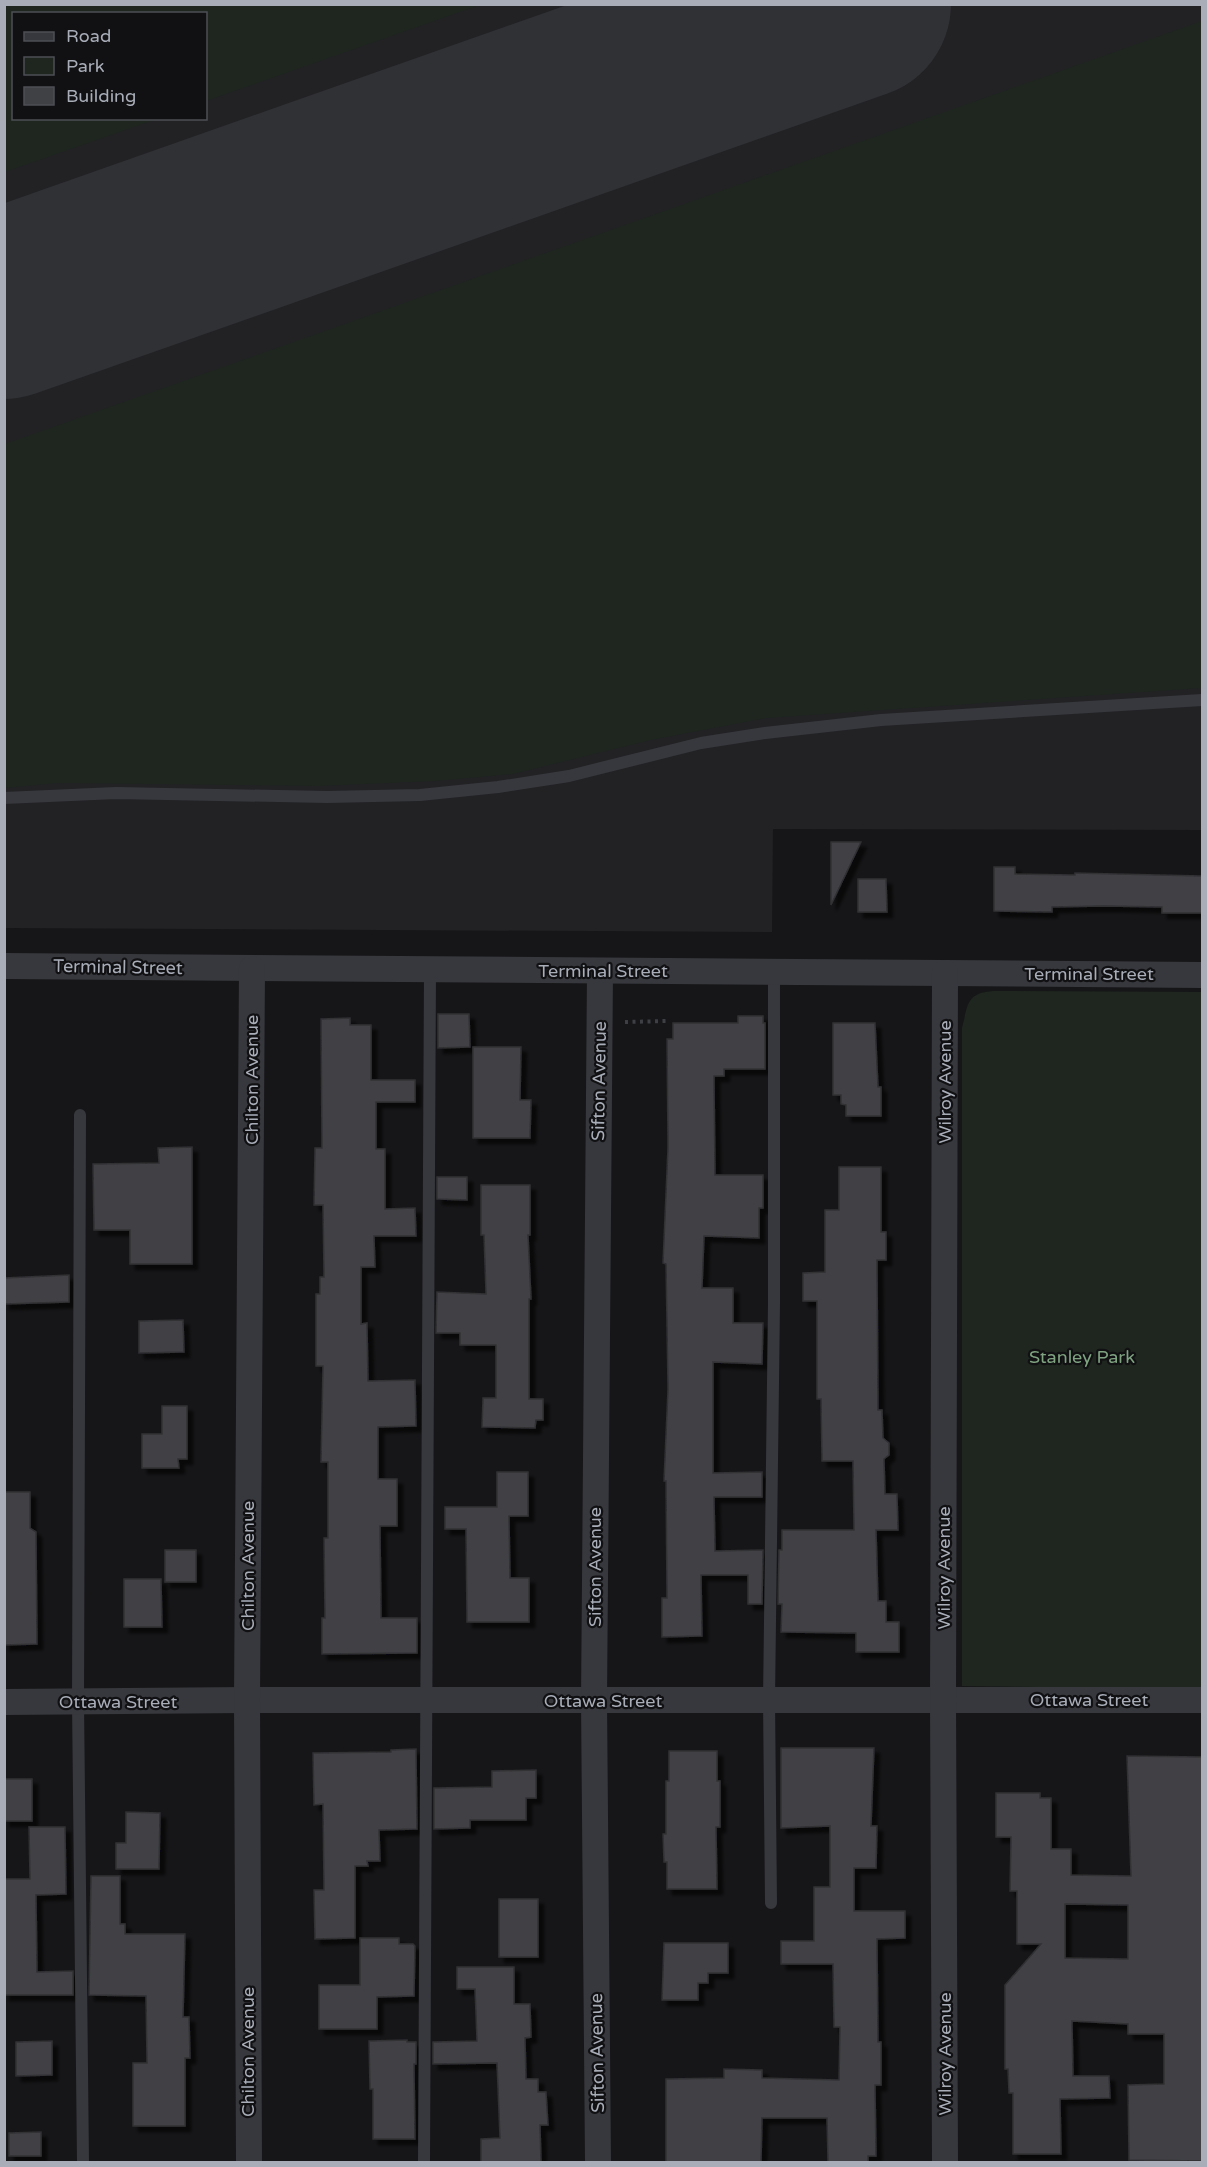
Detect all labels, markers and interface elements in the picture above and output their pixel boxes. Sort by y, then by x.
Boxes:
legend [12,12,207,120]
text: Road [66,25,111,47]
text: Park [66,55,105,77]
text: Building [66,85,136,107]
street label: Terminal Street [53,955,183,979]
street label: Terminal Street [538,960,668,982]
street label: Terminal Street [1024,963,1154,985]
street label: Chilton Avenue [241,1015,263,1145]
street label: Wilroy Avenue [934,1020,956,1144]
street label: Sifton Avenue [587,1021,611,1141]
park label: Stanley Park [1029,1346,1135,1368]
street label: Chilton Avenue [237,1501,259,1631]
street label: Wilroy Avenue [933,1506,955,1630]
street label: Sifton Avenue [584,1507,606,1627]
street label: Ottawa Street [1030,1689,1148,1711]
street label: Ottawa Street [544,1690,662,1712]
street label: Ottawa Street [59,1691,177,1713]
street label: Chilton Avenue [237,1987,259,2117]
street label: Wilroy Avenue [934,1992,956,2116]
street label: Sifton Avenue [585,1993,609,2113]

